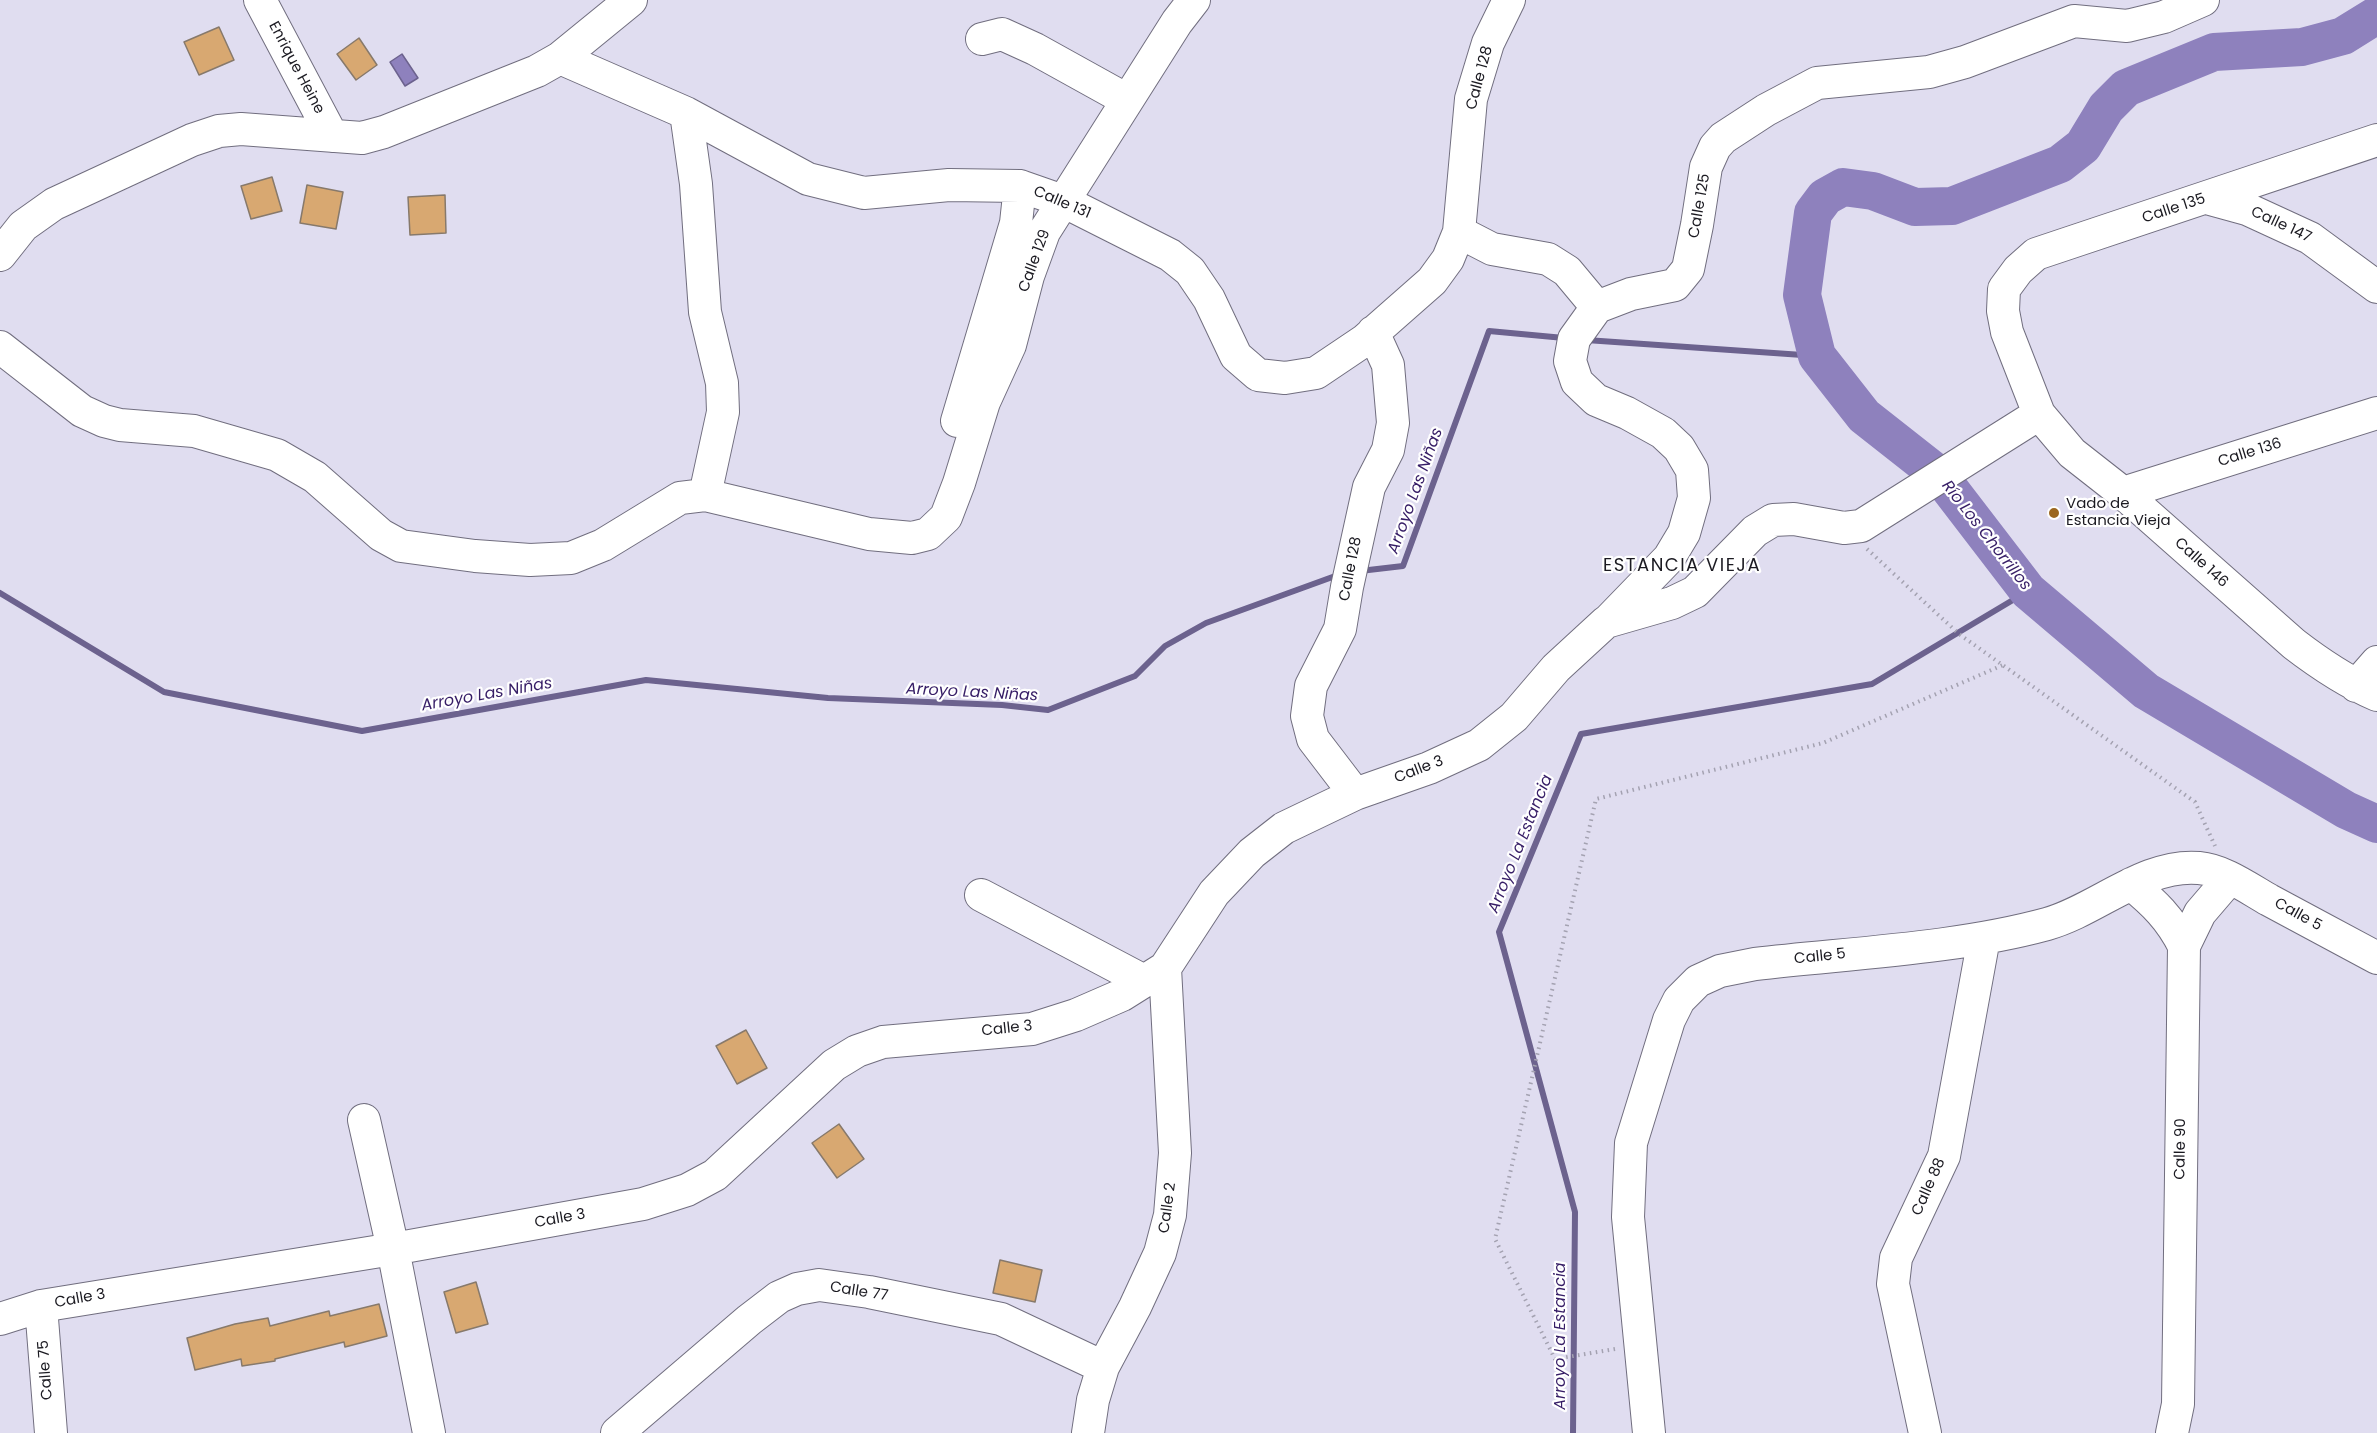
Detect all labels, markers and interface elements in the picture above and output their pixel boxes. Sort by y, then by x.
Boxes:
street label: Enrique Heine [264,19,328,117]
street label: Calle 128 [1463,44,1497,112]
street label: Calle 125 [1685,172,1715,240]
street label: Calle 131 [1030,183,1094,223]
street label: Calle 135 [2140,190,2208,228]
street label: Calle 147 [2248,203,2314,247]
street label: Calle 129 [1015,227,1055,295]
water label: Arroyo Las Niñas [1384,426,1448,556]
street label: Calle 136 [2216,435,2284,471]
water label: Río Los Chorrillos [1937,477,2035,595]
place label: Vado de Estancia Vieja [2066,495,2171,530]
marker: Vado de Estancia Vieja [2047,506,2061,520]
street label: Calle 146 [2170,534,2232,592]
street label: Calle 128 [1336,535,1366,603]
district label: ESTANCIA VIEJA [1603,555,1761,577]
water label: Arroyo Las Niñas [420,674,554,716]
water label: Arroyo Las Niñas [905,680,1039,706]
street label: Calle 3 [1392,752,1446,788]
water label: Arroyo La Estancia [1484,772,1558,916]
street label: Calle 5 [2271,895,2325,935]
street label: Calle 5 [1793,945,1847,969]
street label: Calle 3 [981,1017,1033,1041]
street label: Calle 90 [2171,1118,2191,1180]
street label: Calle 88 [1908,1155,1950,1219]
street label: Calle 2 [1156,1181,1180,1235]
street label: Calle 3 [533,1206,587,1232]
water label: Arroyo La Estancia [1551,1262,1571,1410]
street label: Calle 77 [829,1279,889,1305]
street label: Calle 3 [53,1286,107,1312]
street label: Calle 75 [35,1339,57,1401]

